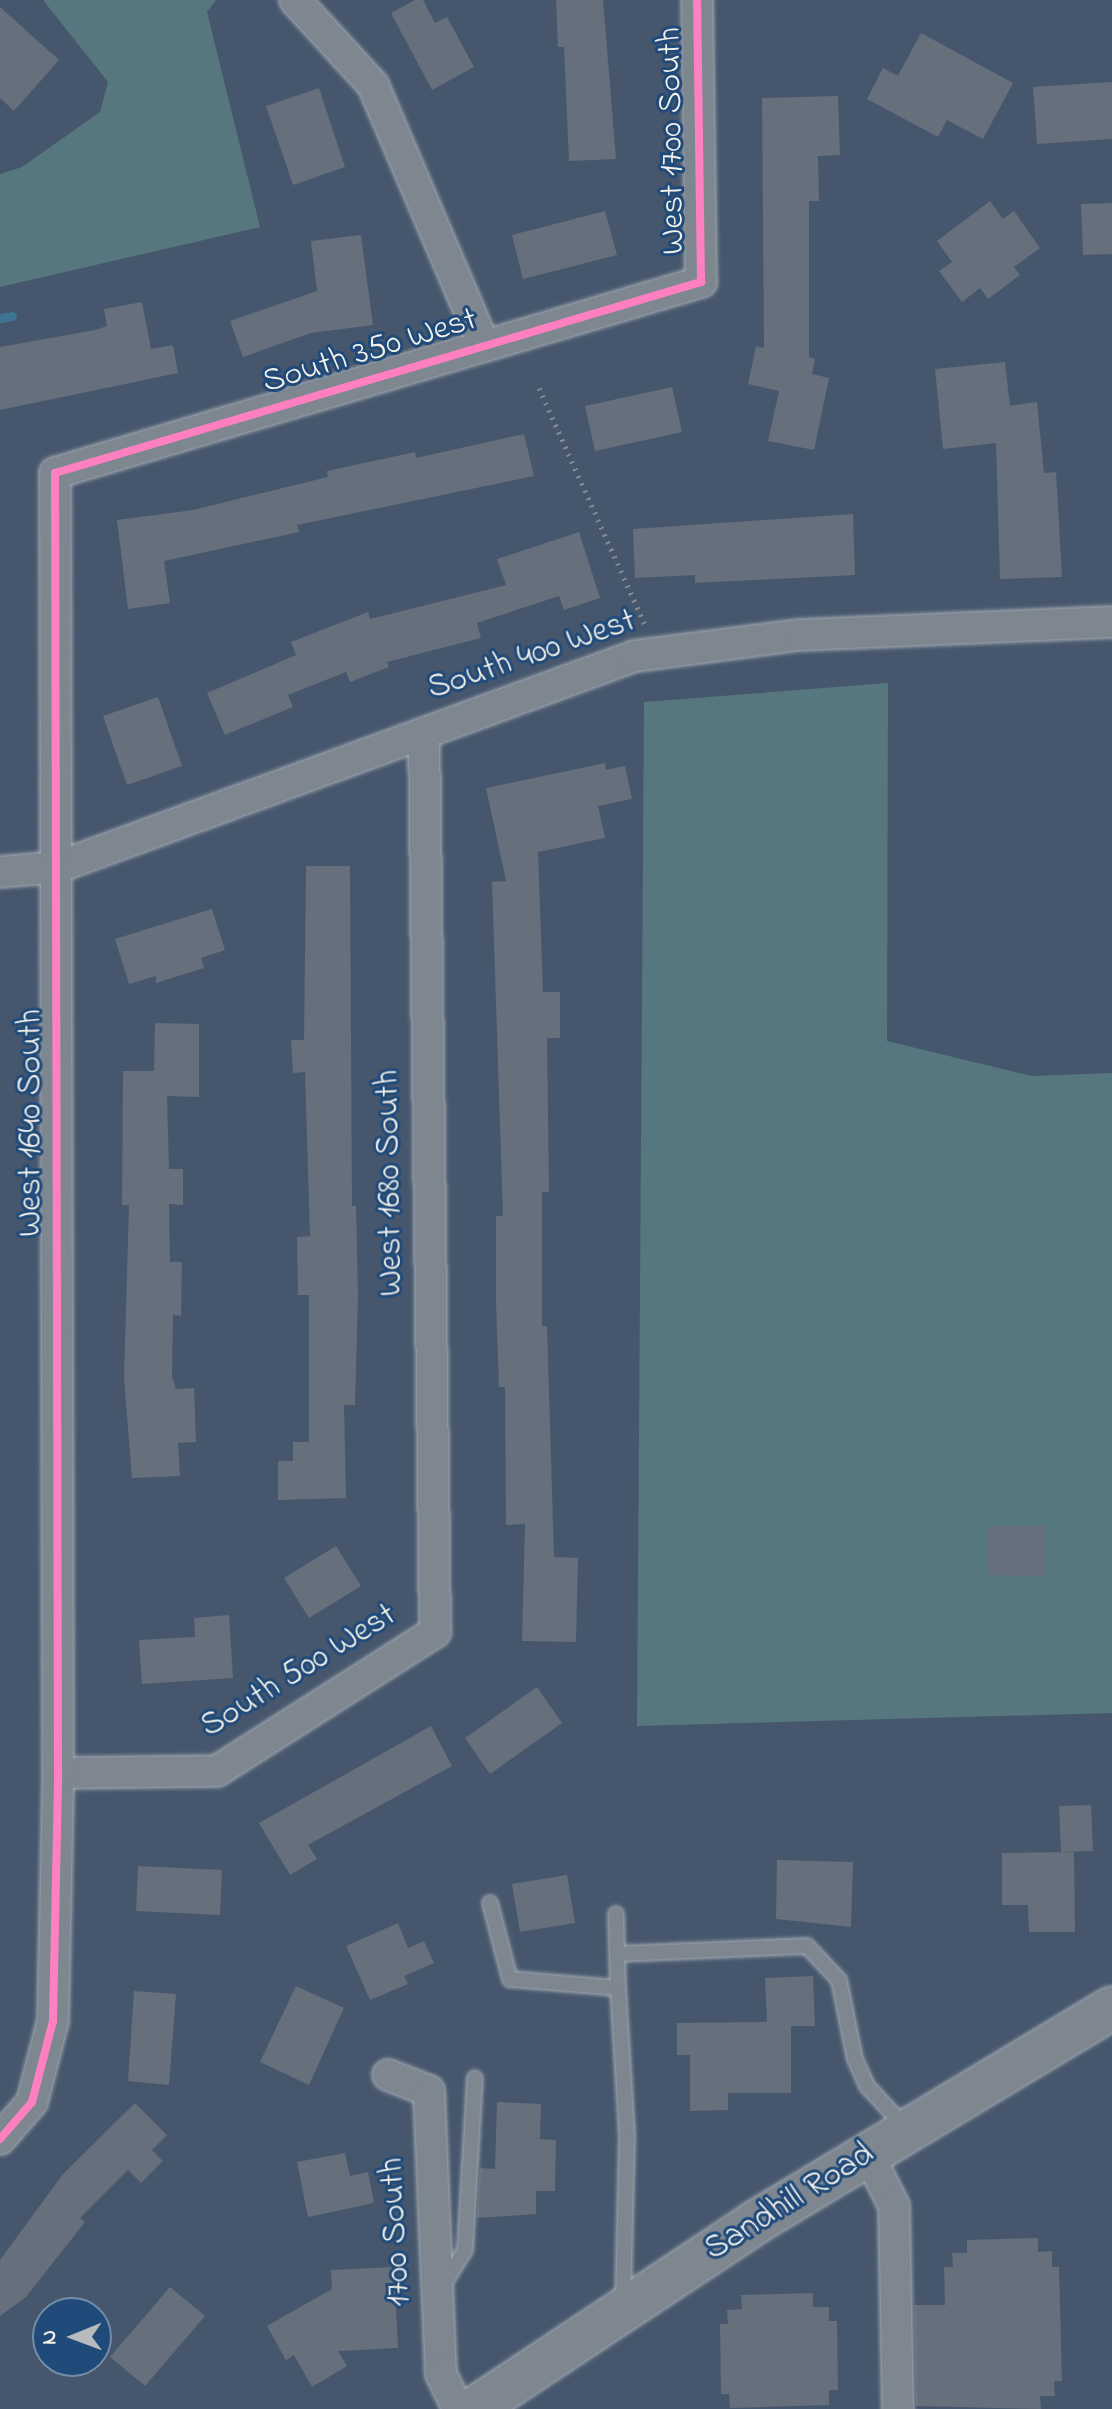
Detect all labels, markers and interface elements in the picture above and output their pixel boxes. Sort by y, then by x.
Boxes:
street label: West 1700 South [651,27,695,255]
street label: South 350 West [258,300,482,404]
street label: South 400 West [423,601,641,711]
street label: West 1640 South [12,1009,52,1237]
street label: West 1680 South [369,1069,413,1297]
street label: South 500 West [194,1596,404,1748]
street label: Sandhill Road [698,2135,882,2271]
street label: 1700 South [373,2156,421,2308]
north arrow [32,2297,112,2377]
text: N [34,2330,66,2345]

